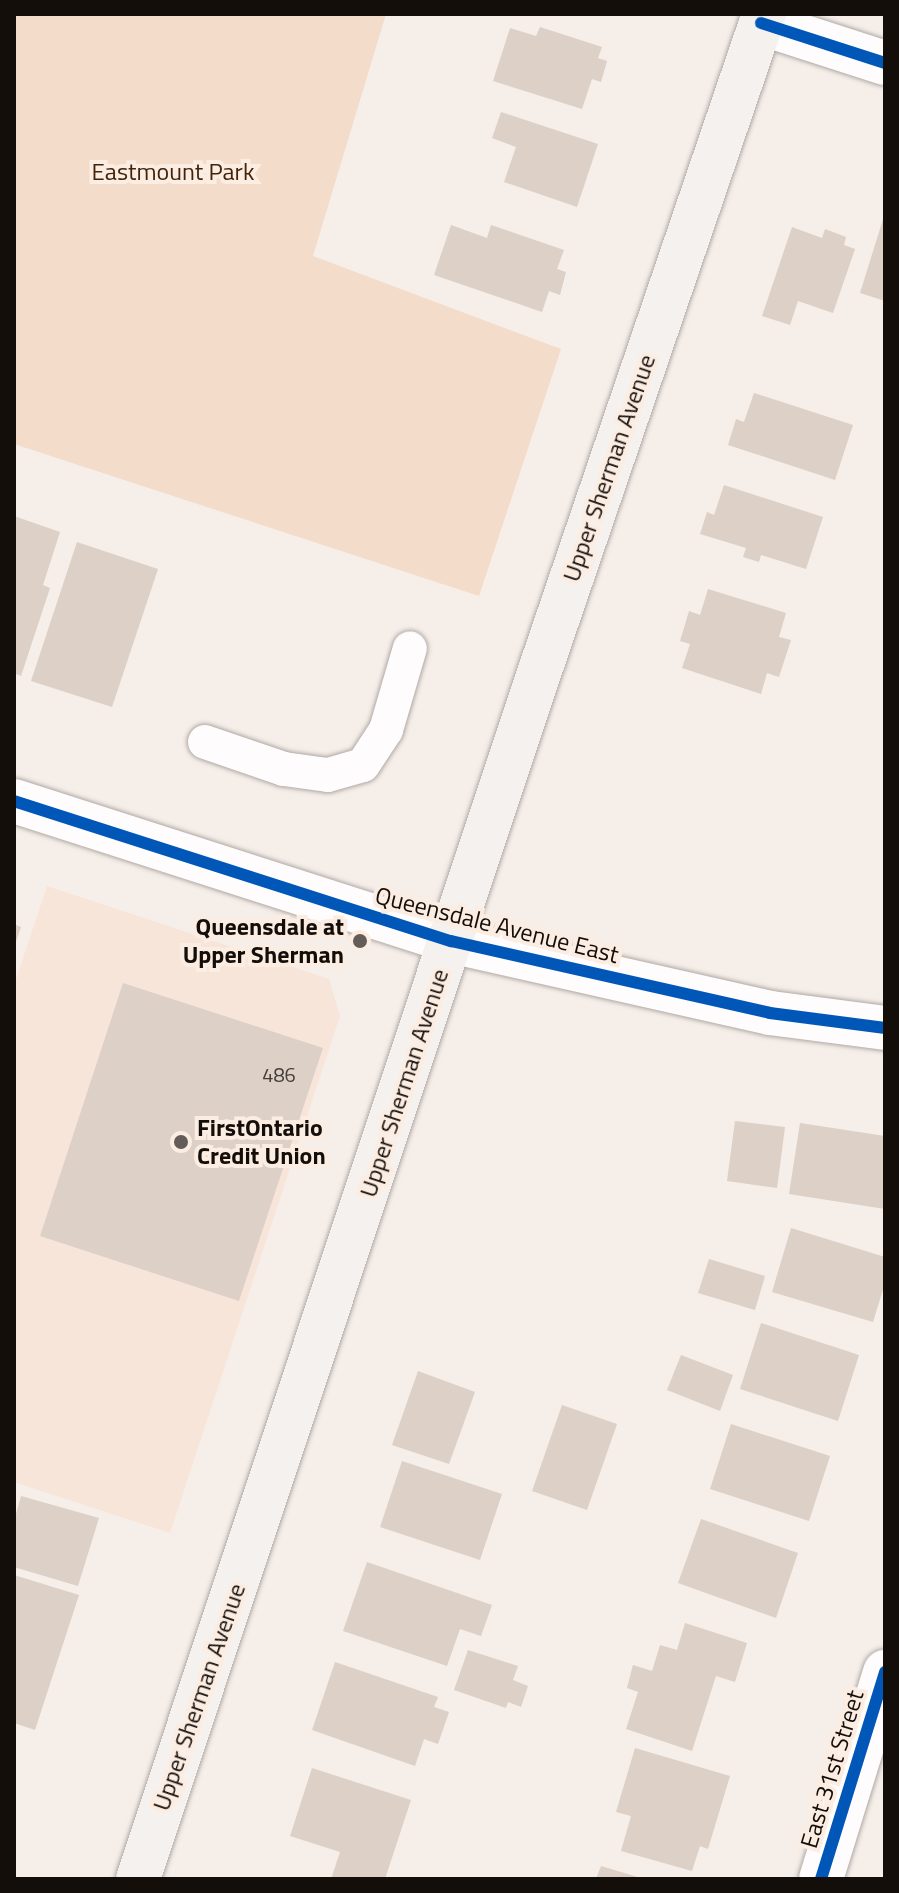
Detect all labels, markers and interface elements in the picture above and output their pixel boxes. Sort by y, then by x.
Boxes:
park label: Eastmount Park [92,158,254,186]
street label: Upper Sherman Avenue [557,351,661,585]
street label: Queensdale Avenue East [372,881,622,969]
place label: Queensdale at Upper Sherman [183,913,344,969]
marker: Queensdale at Upper Sherman [351,932,369,950]
street label: Upper Sherman Avenue [354,965,454,1201]
house number: 486 [262,1062,296,1086]
place label: FirstOntario Credit Union [197,1114,326,1170]
marker: FirstOntario Credit Union [172,1133,190,1151]
street label: Upper Sherman Avenue [147,1580,251,1814]
street label: East 31st Street [794,1686,870,1852]

